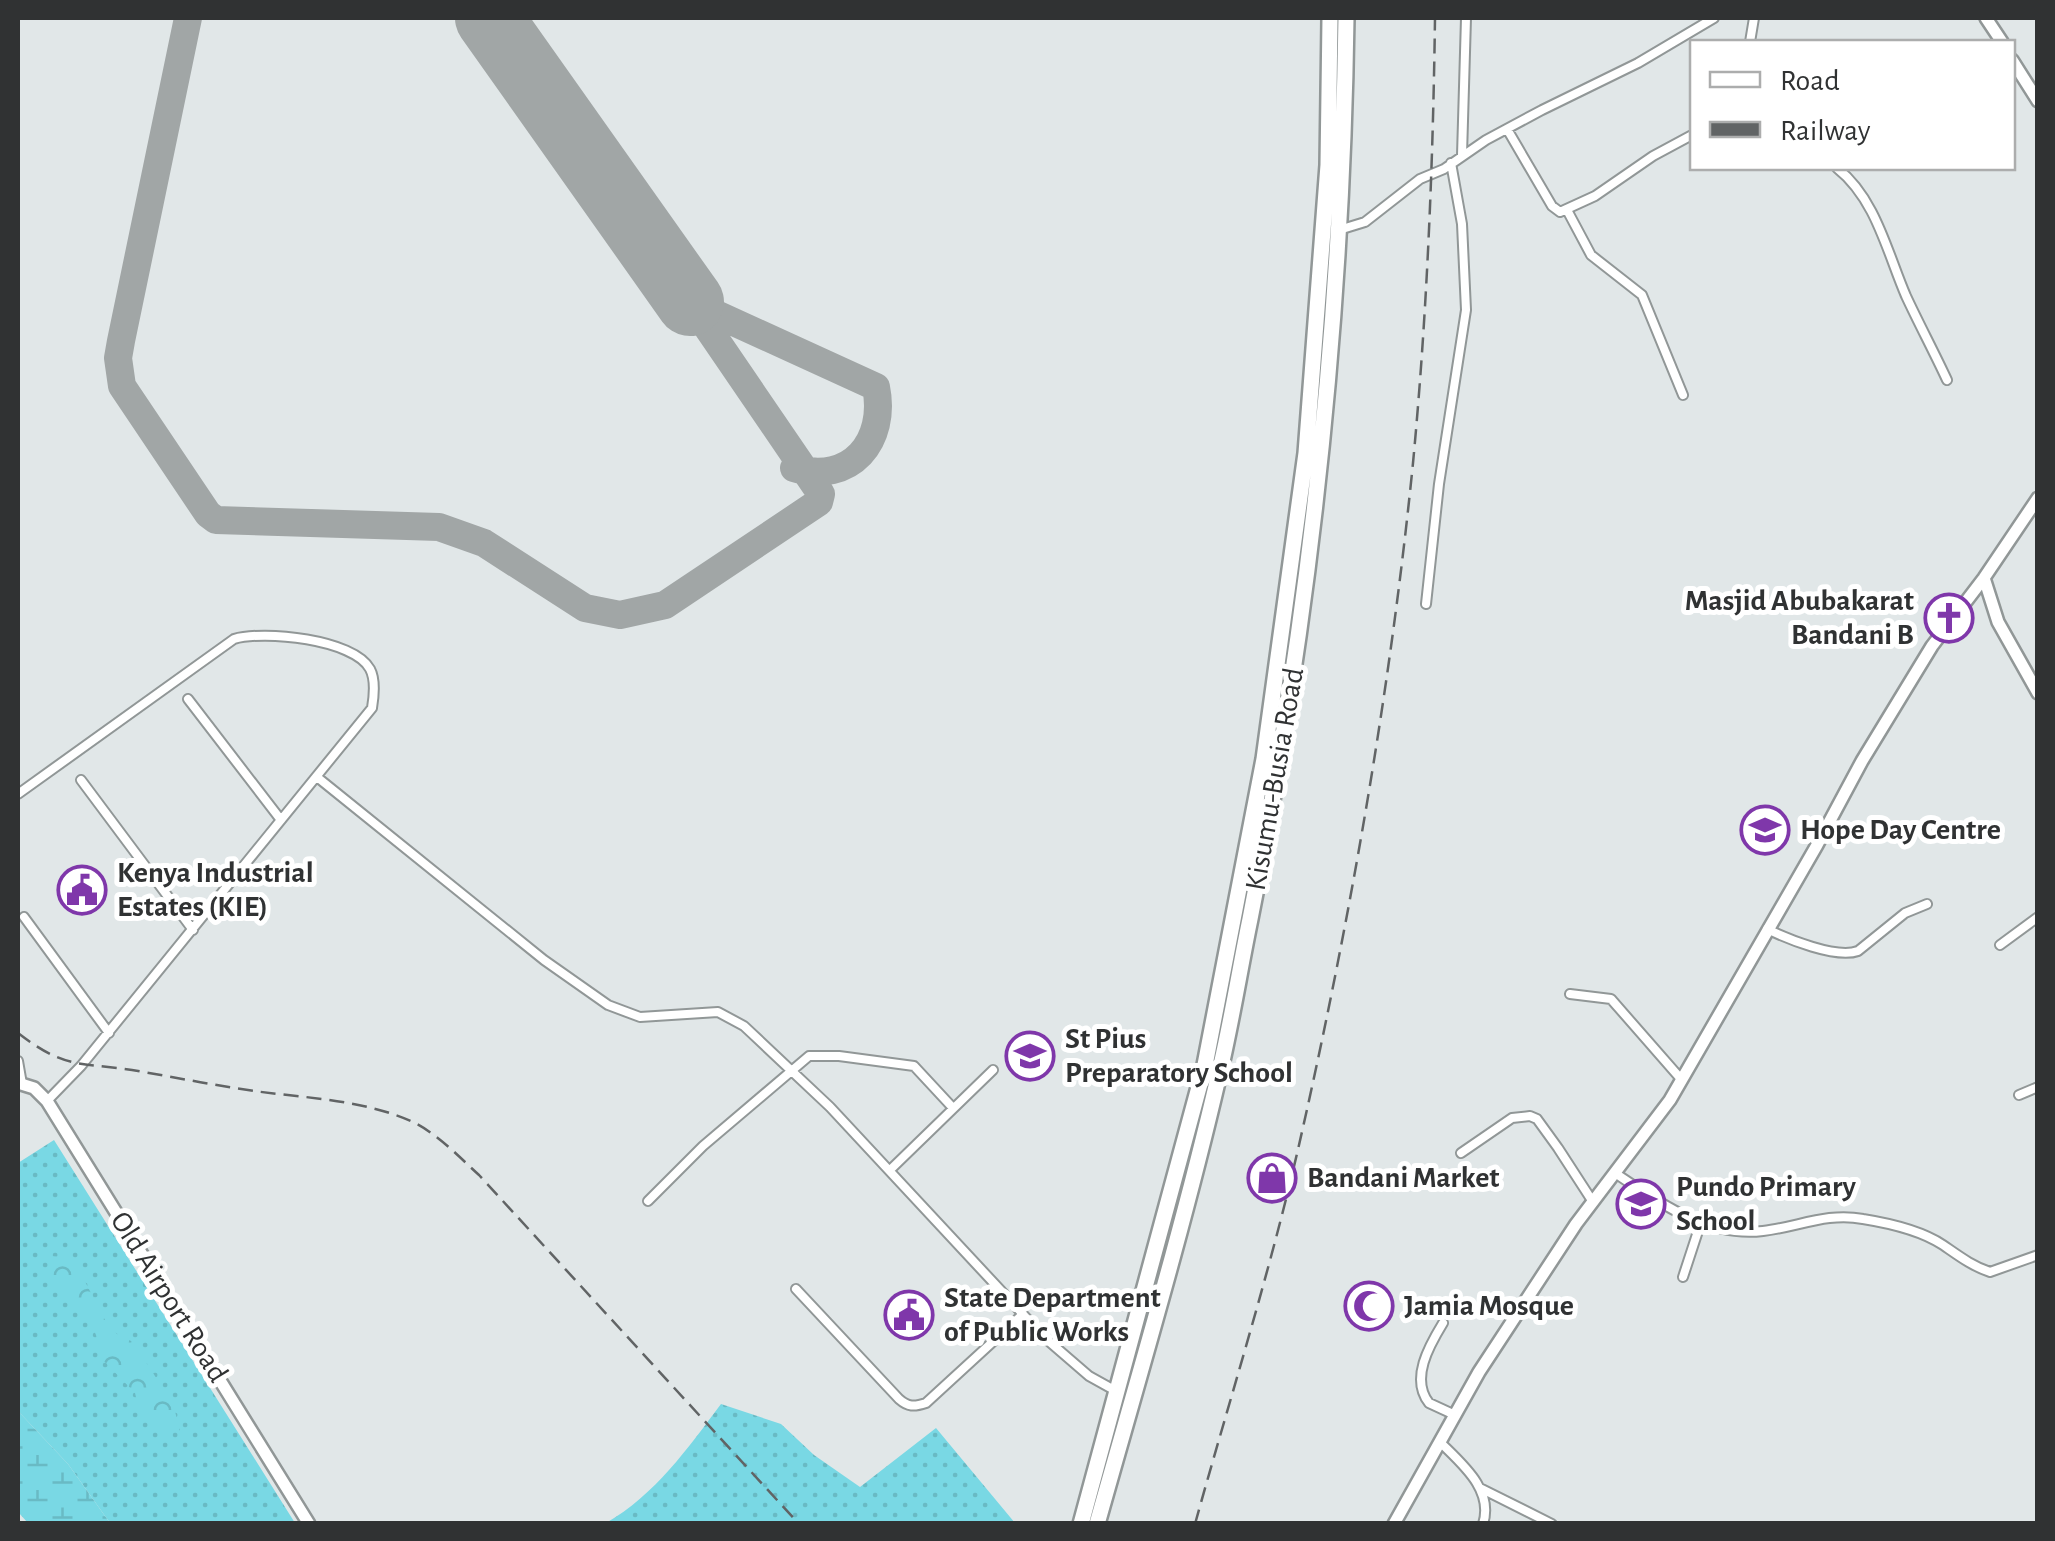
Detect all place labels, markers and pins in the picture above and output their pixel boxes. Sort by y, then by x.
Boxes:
place label: Masjid Abubakarat Bandani B [1685,586,1914,650]
church icon: Masjid Abubakarat Bandani B [1923,592,1975,644]
school or university icon: Hope Day Centre [1739,804,1791,856]
place label: Hope Day Centre [1800,815,2001,845]
place label: Kenya Industrial Estates (KIE) [117,858,314,922]
public building icon: Kenya Industrial Estates (KIE) [56,864,108,916]
place label: St Pius Preparatory School [1065,1024,1293,1088]
school or university icon: St Pius Preparatory School [1004,1030,1056,1082]
shop icon: Bandani Market [1246,1152,1298,1204]
place label: Bandani Market [1307,1163,1499,1193]
place label: Pundo Primary School [1676,1172,1857,1236]
school or university icon: Pundo Primary School [1615,1178,1667,1230]
mosque icon: Jamia Mosque [1343,1280,1395,1332]
place label: State Department of Public Works [944,1283,1161,1347]
public building icon: State Department of Public Works [883,1289,935,1341]
place label: Jamia Mosque [1404,1291,1574,1321]

